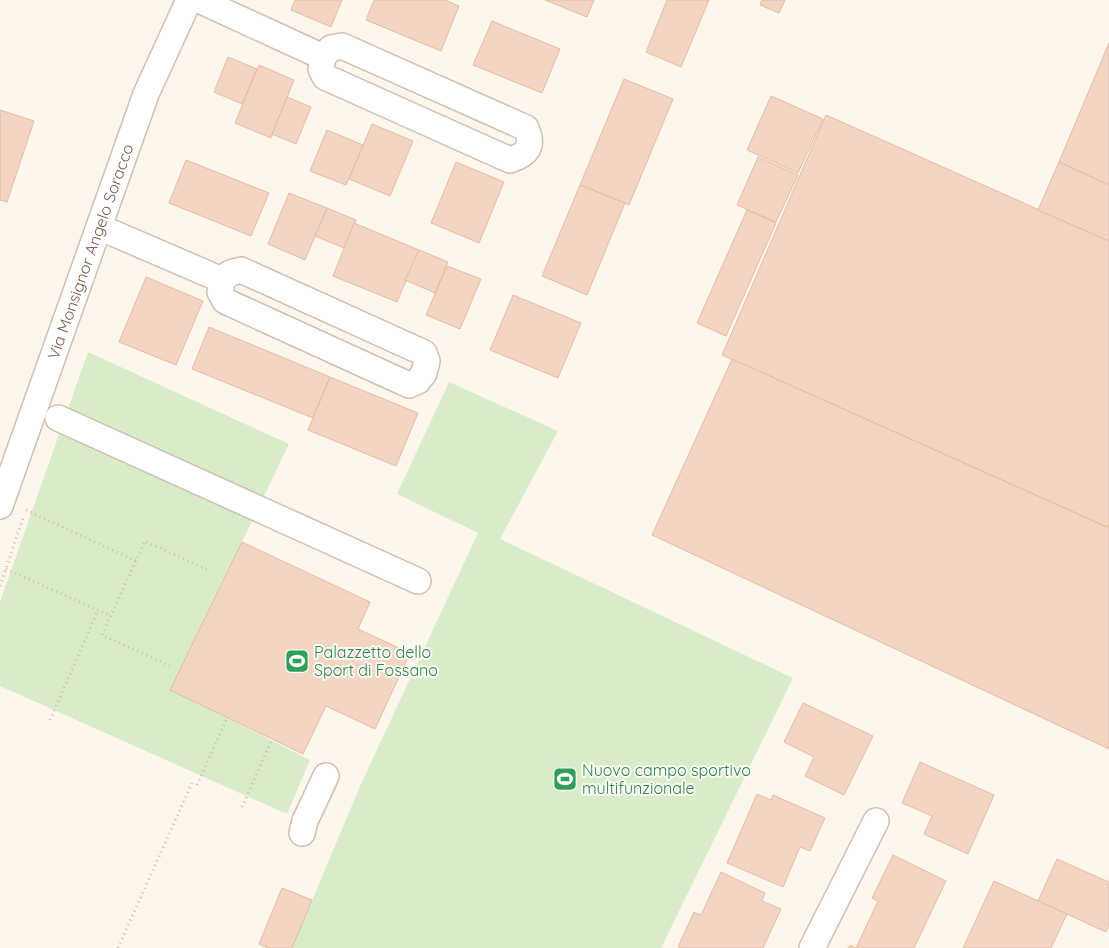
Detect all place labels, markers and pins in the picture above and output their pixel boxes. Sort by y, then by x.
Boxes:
place label: Palazzetto dello Sport di Fossano [314,642,438,680]
sports icon: Palazzetto dello Sport di Fossano [284,648,310,674]
place label: Nuovo campo sportivo multifunzionale [582,760,751,798]
sports icon: Nuovo campo sportivo multifunzionale [552,766,578,792]

